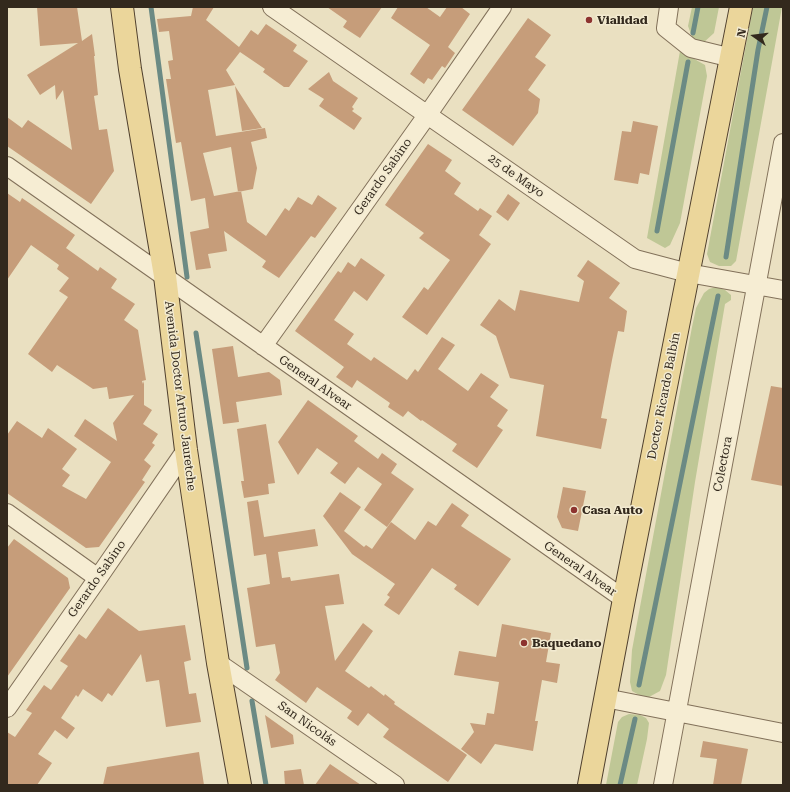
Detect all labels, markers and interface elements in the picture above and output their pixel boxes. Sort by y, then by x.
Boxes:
place label: Vialidad [597,13,648,27]
marker: Vialidad [584,15,594,25]
north arrow [734,16,774,56]
text: N [735,27,749,39]
street label: Gerardo Sabino [351,136,415,218]
street label: 25 de Mayo [485,151,547,201]
street label: Avenida Doctor Arturo Jauretche [161,300,199,492]
street label: Doctor Ricardo Balbín [645,331,683,461]
street label: General Alvear [276,353,354,413]
street label: Colectora [711,435,735,493]
place label: Casa Auto [582,503,643,517]
marker: Casa Auto [569,505,579,515]
street label: Gerardo Sabino [65,538,129,620]
street label: General Alvear [541,539,619,599]
place label: Baquedano [532,636,601,650]
marker: Baquedano [519,638,529,648]
street label: San Nicolás [275,699,339,749]

